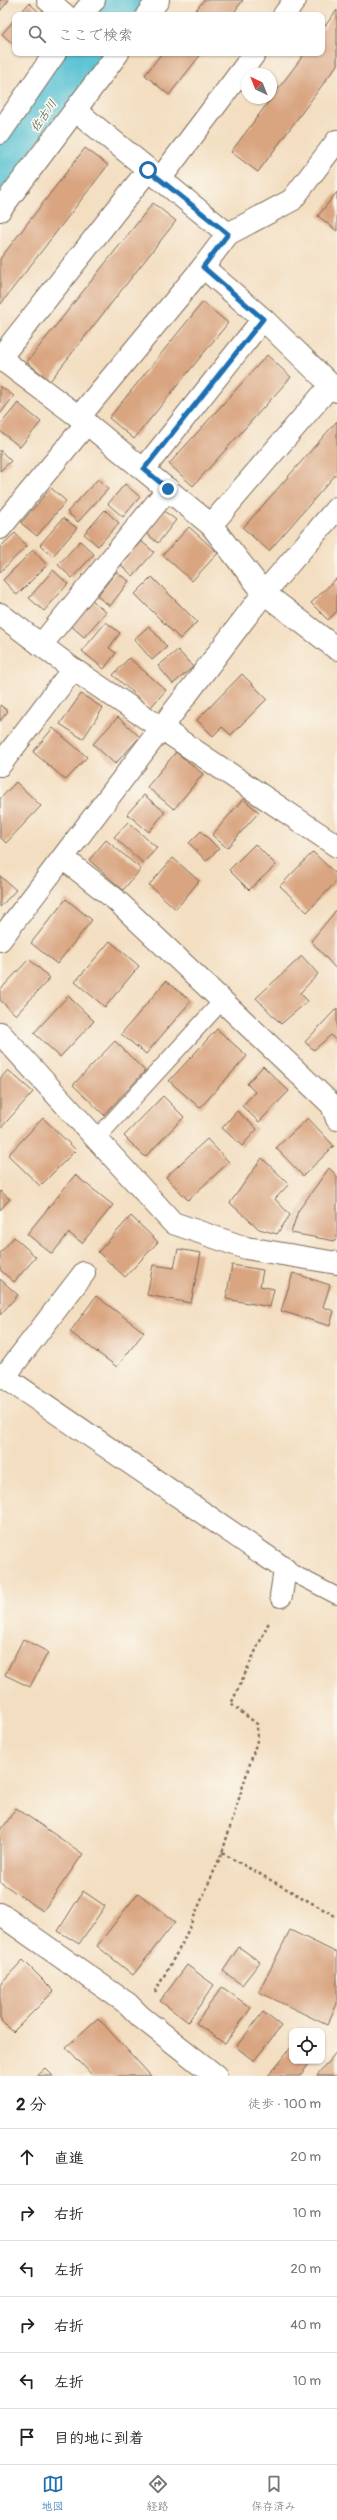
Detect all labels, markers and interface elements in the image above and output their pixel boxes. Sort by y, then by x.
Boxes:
search box [12,12,325,56]
icon: search [26,23,48,45]
text: ここで検索 [58,26,133,45]
north arrow [241,68,277,104]
water label: 佐古川 [28,97,60,135]
route start [139,161,157,179]
route end [159,480,177,498]
map controls [289,2028,325,2064]
button: locate [289,2028,325,2064]
text: 2 分 [16,2094,46,2115]
text: 徒歩 · 100 m [248,2096,321,2112]
icon: ahead [16,2146,38,2168]
text: 直進 [54,2149,84,2168]
text: 20 m [290,2149,321,2165]
icon: right [16,2202,38,2224]
text: 右折 [54,2205,84,2224]
text: 10 m [293,2205,321,2221]
icon: left [16,2258,38,2280]
text: 左折 [54,2261,84,2280]
text: 20 m [290,2261,321,2277]
icon: right [16,2314,38,2336]
text: 右折 [54,2317,84,2336]
text: 40 m [290,2317,321,2333]
icon: left [16,2370,38,2392]
text: 左折 [54,2373,84,2392]
text: 10 m [293,2373,321,2389]
icon: arrive [16,2426,38,2448]
text: 目的地に到着 [54,2429,144,2448]
tab: 地図 [42,2473,64,2513]
tab: 経路 [147,2473,169,2513]
tab: 保存済み [252,2473,296,2513]

